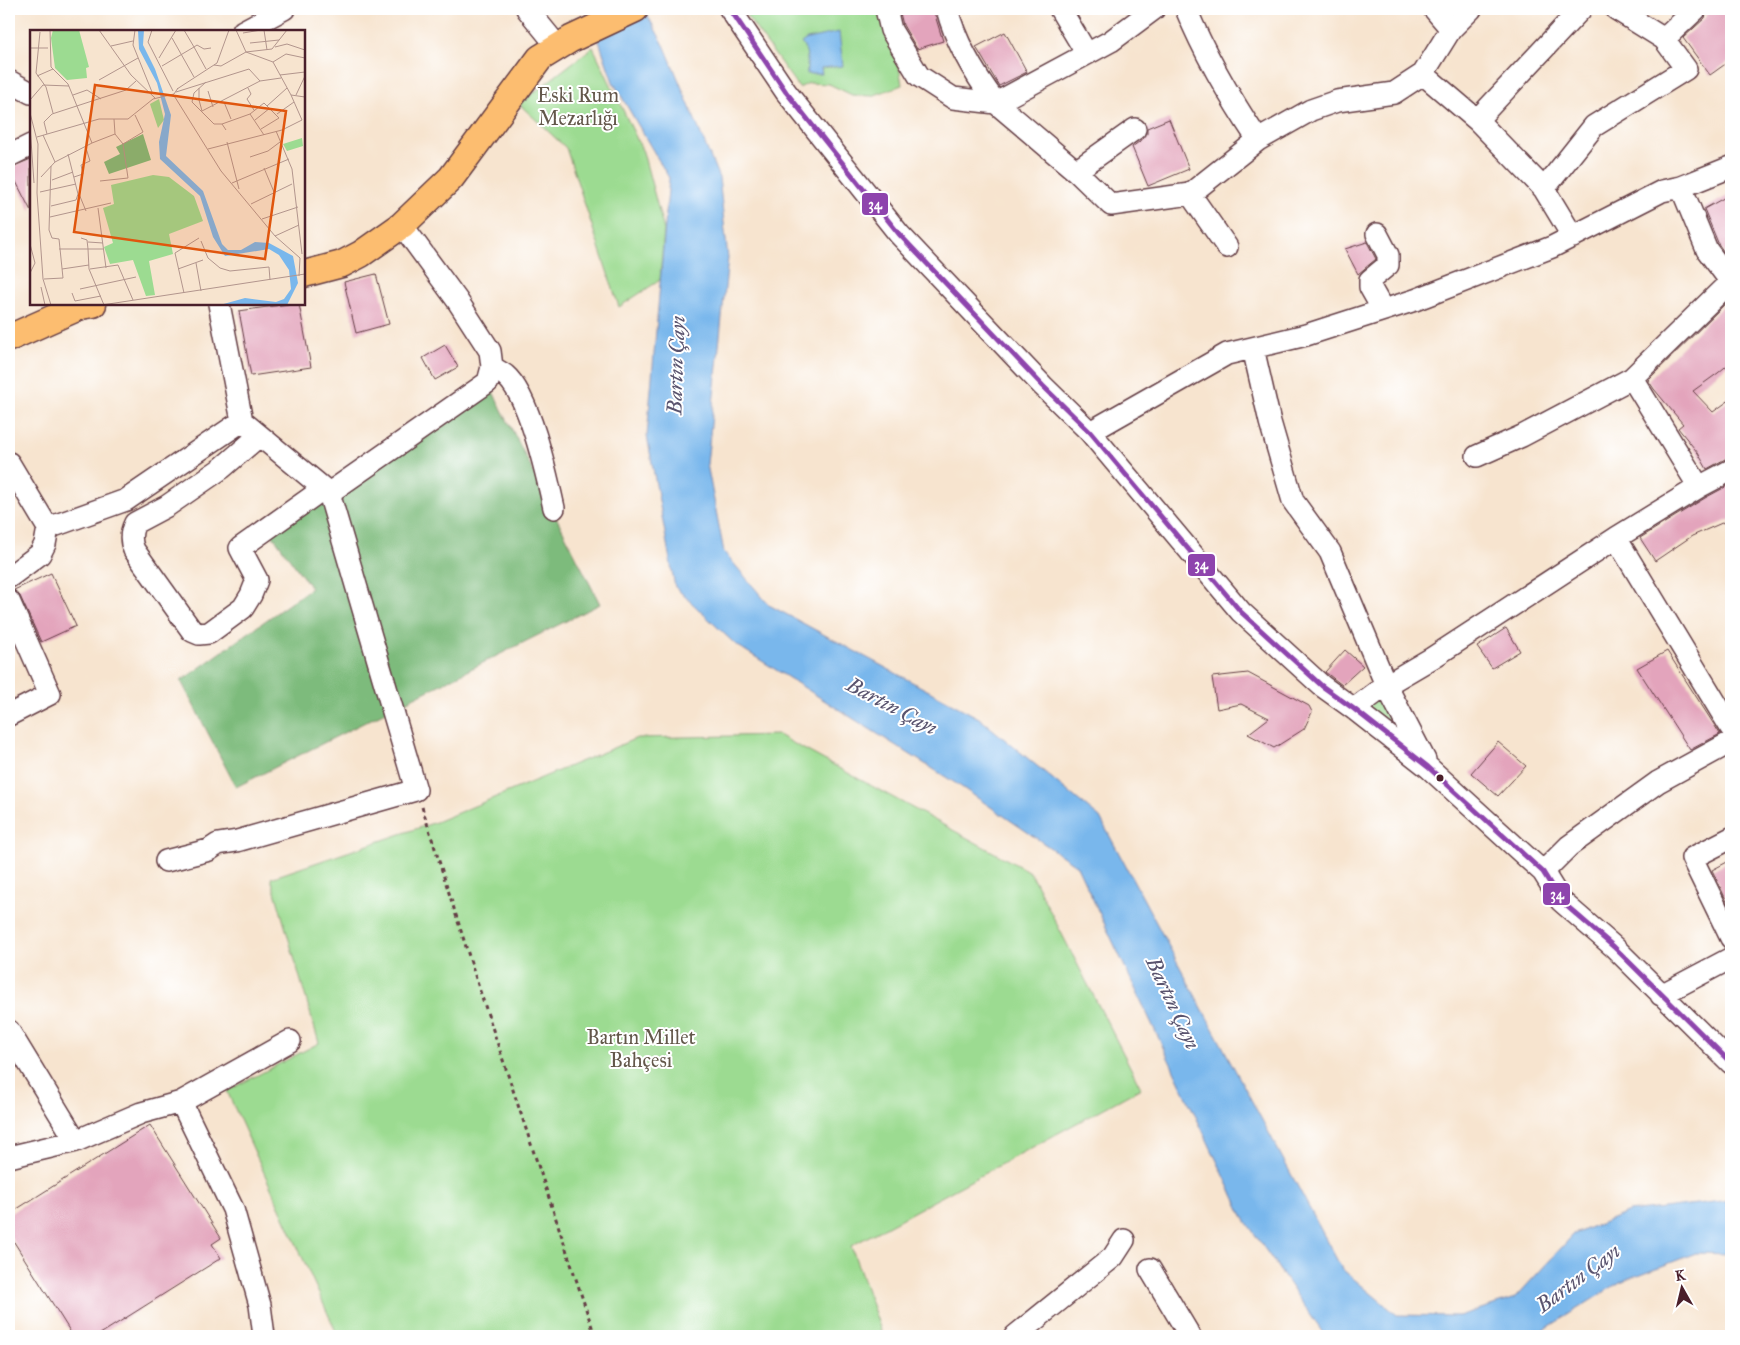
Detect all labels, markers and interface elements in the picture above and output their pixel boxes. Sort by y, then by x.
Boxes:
inset map [30,30,305,305]
park label: Eski Rum Mezarlığı [537,83,619,131]
line badge: 34 [861,192,889,216]
text: 34 [868,196,883,214]
water label: Bartın Çayı [661,315,691,416]
line badge: 34 [1187,553,1216,577]
text: 34 [1194,556,1209,574]
water label: Bartın Çayı [841,671,942,741]
unlabelled marker [1435,773,1445,783]
line badge: 34 [1542,882,1571,906]
text: 34 [1550,886,1565,904]
water label: Bartın Çayı [1140,952,1206,1053]
park label: Bartın Millet Bahçesi [586,1025,696,1072]
water label: Bartın Çayı [1530,1238,1625,1319]
north arrow [1658,1262,1708,1312]
text: K [1674,1266,1687,1285]

